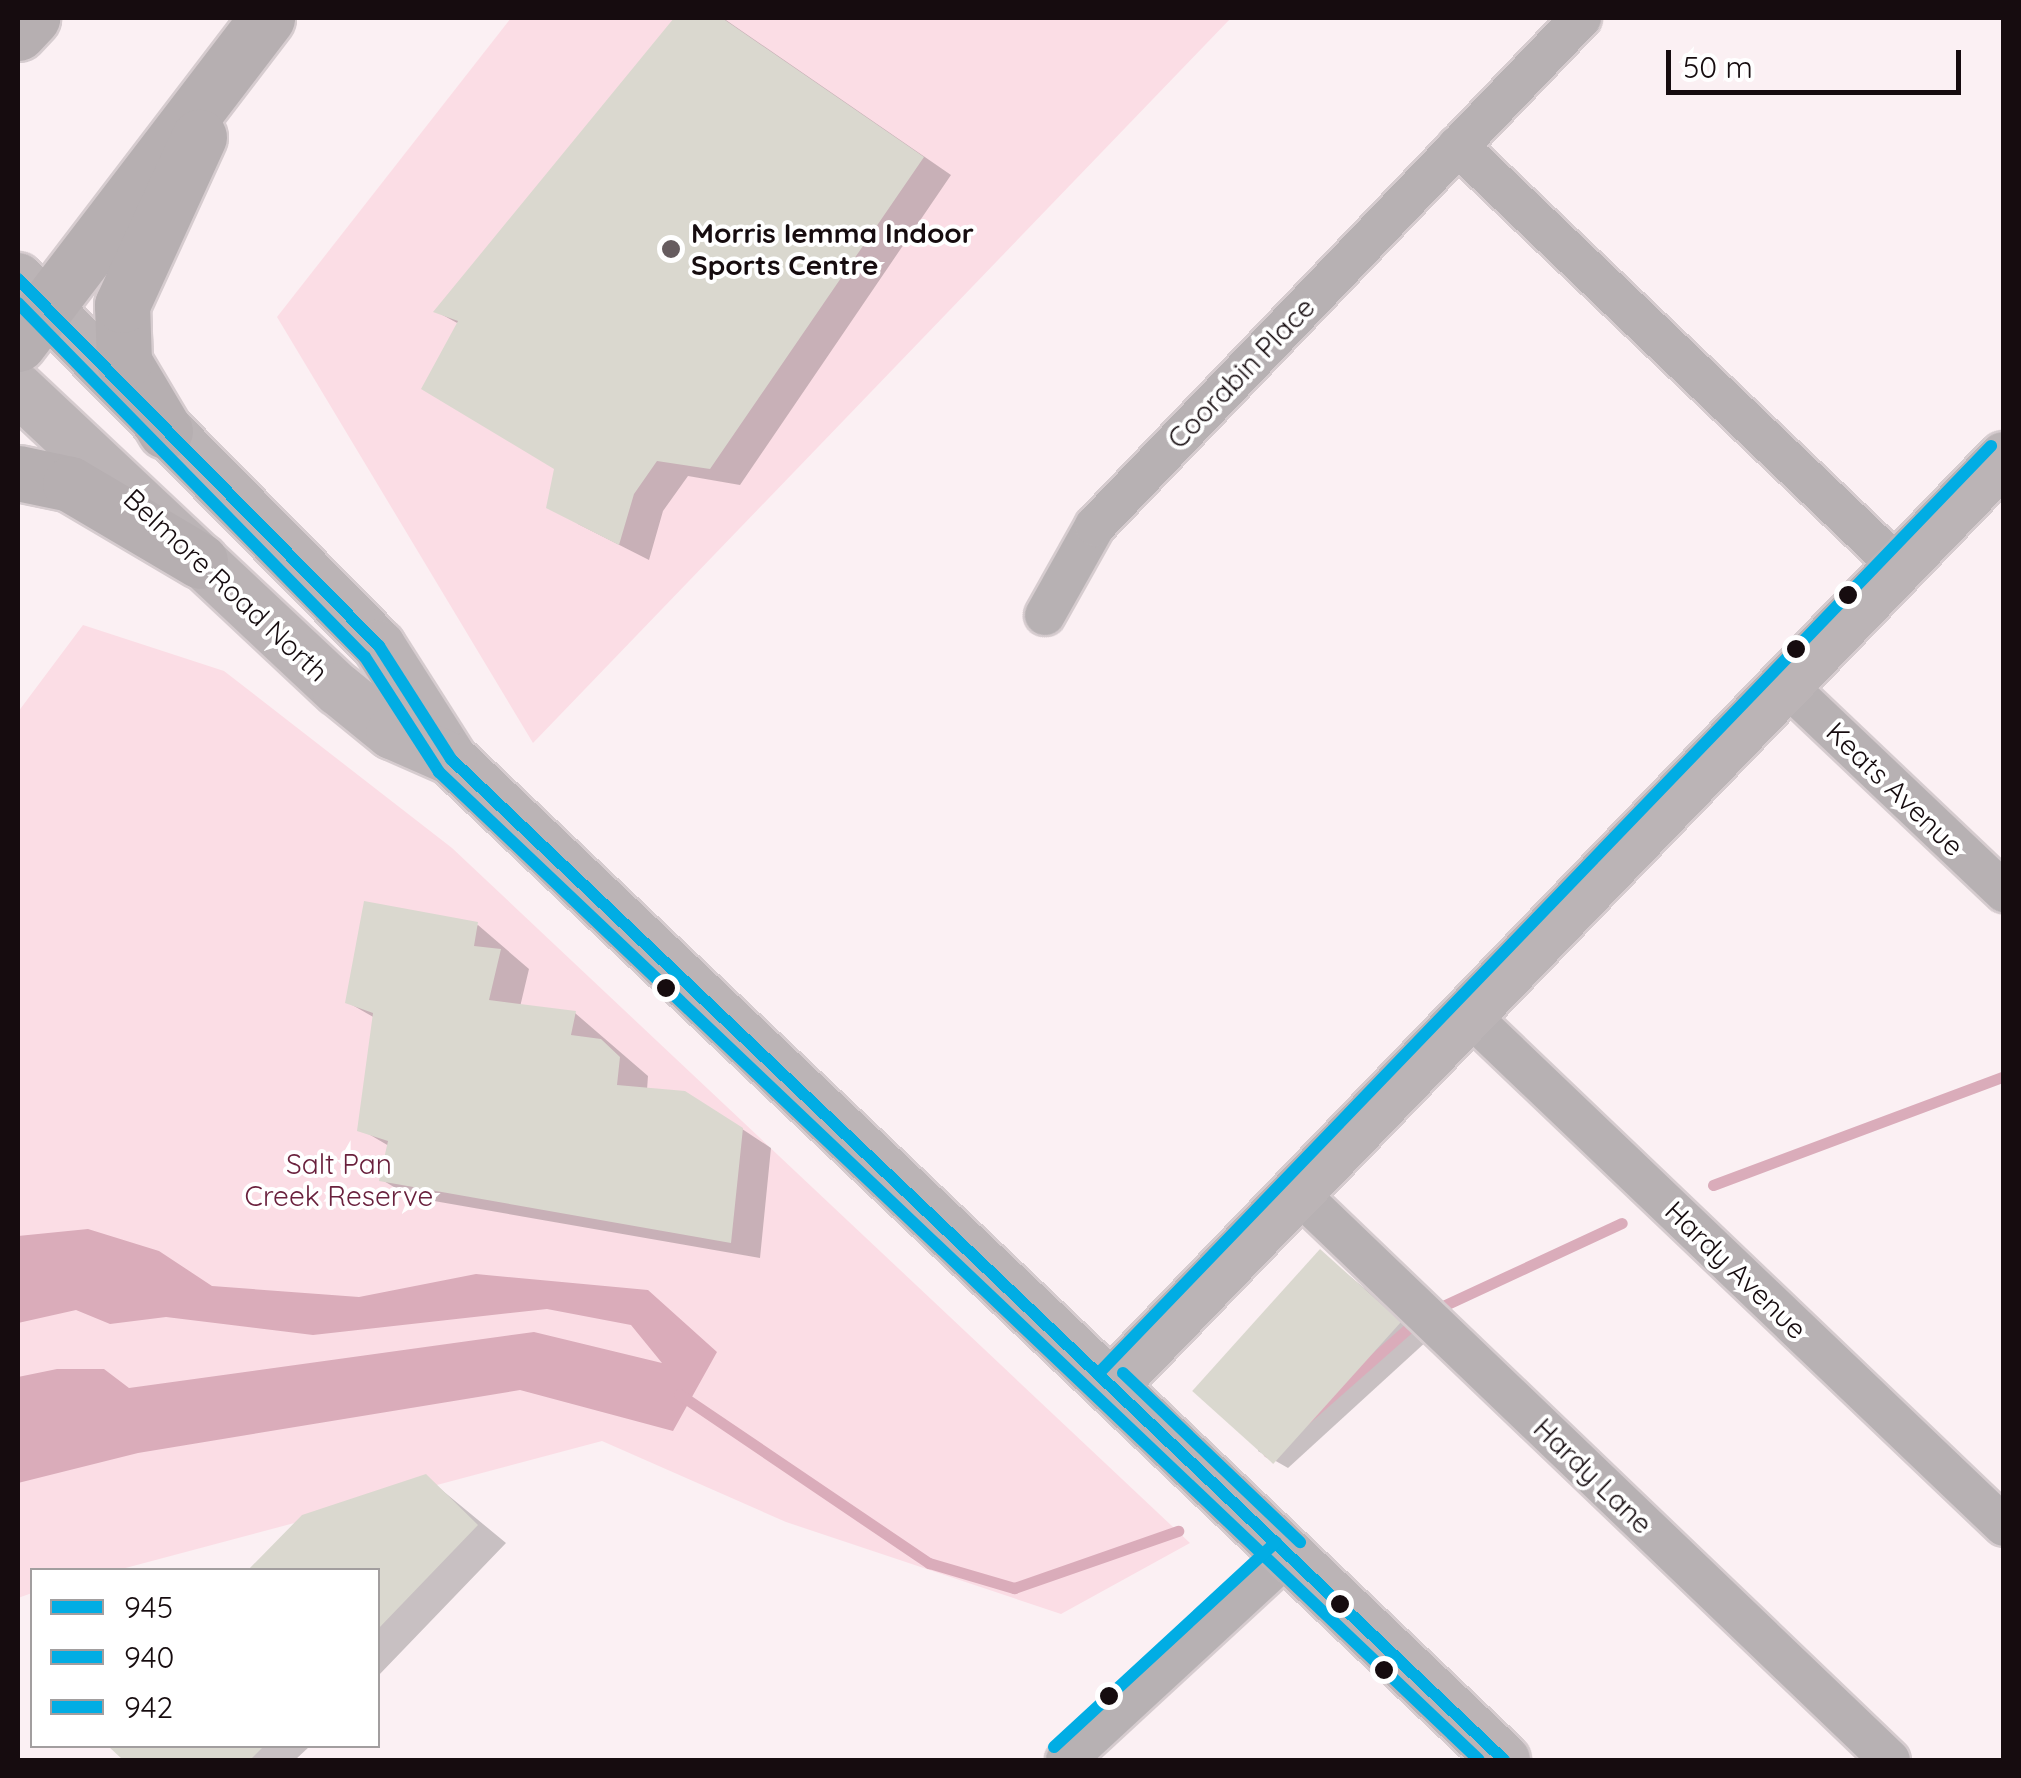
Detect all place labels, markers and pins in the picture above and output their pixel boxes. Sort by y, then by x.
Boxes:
place label: Morris Iemma Indoor Sports Centre [691,216,974,282]
marker: Morris Iemma Indoor Sports Centre [660,238,682,260]
unlabelled marker [1838,585,1858,605]
unlabelled marker [1786,639,1806,659]
unlabelled marker [656,978,676,998]
unlabelled marker [1330,1594,1350,1614]
unlabelled marker [1374,1660,1394,1680]
unlabelled marker [1099,1686,1119,1706]

